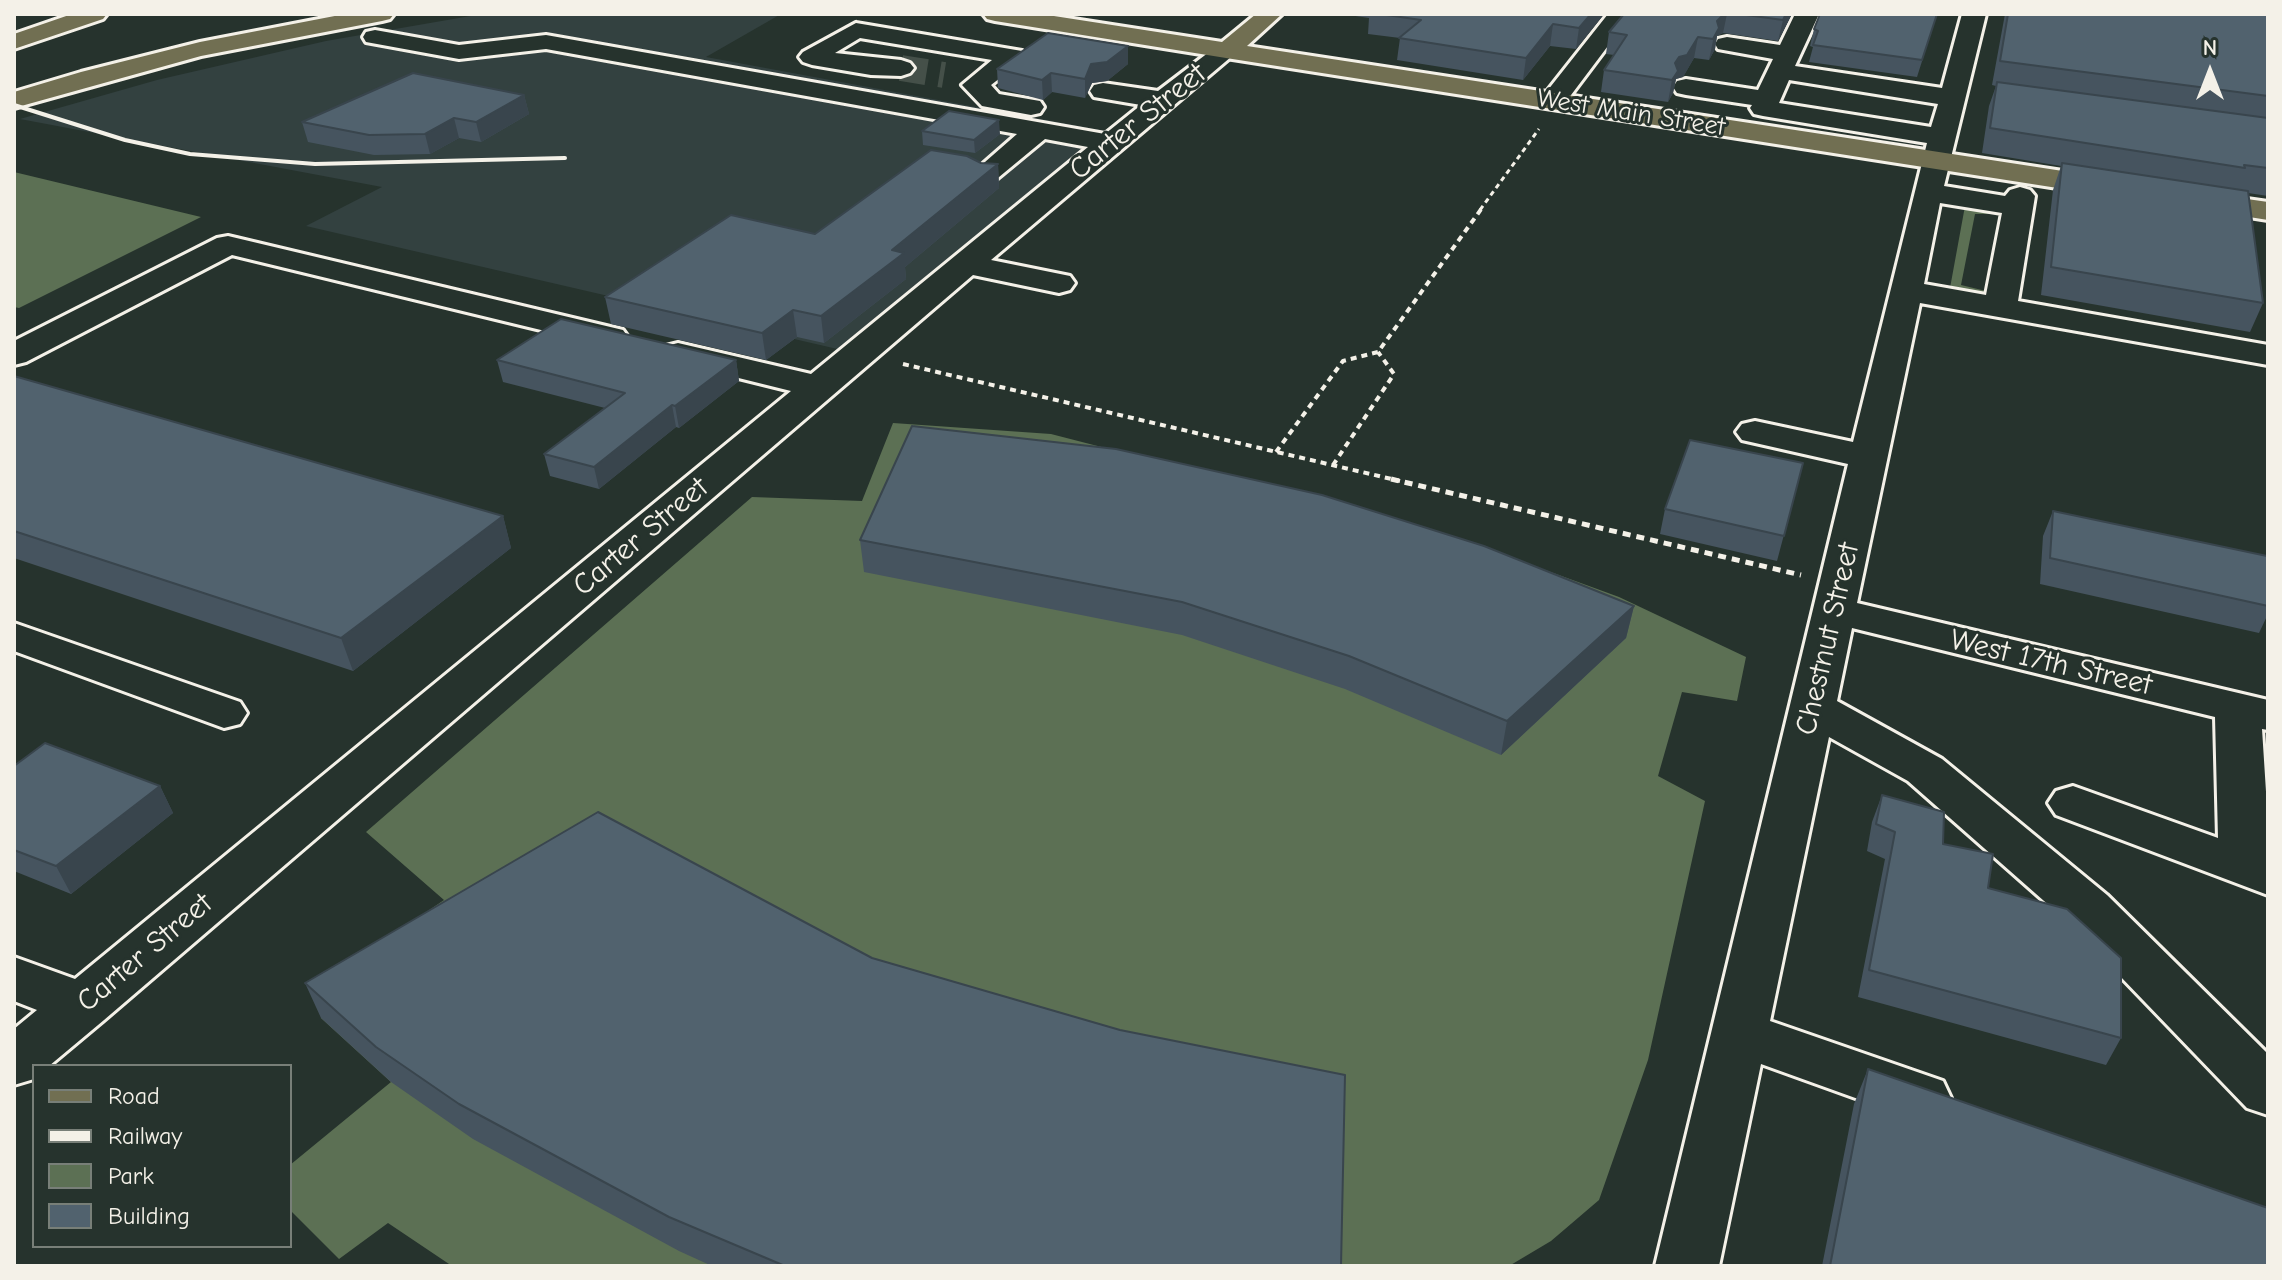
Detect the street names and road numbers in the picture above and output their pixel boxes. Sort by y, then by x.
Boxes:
street label: Carter Street [1062,56,1214,188]
street label: West Main Street [1535,83,1727,143]
street label: Carter Street [566,470,716,604]
street label: Chestnut Street [1788,539,1868,739]
street label: West 17th Street [1947,622,2155,704]
street label: Carter Street [70,886,220,1020]

